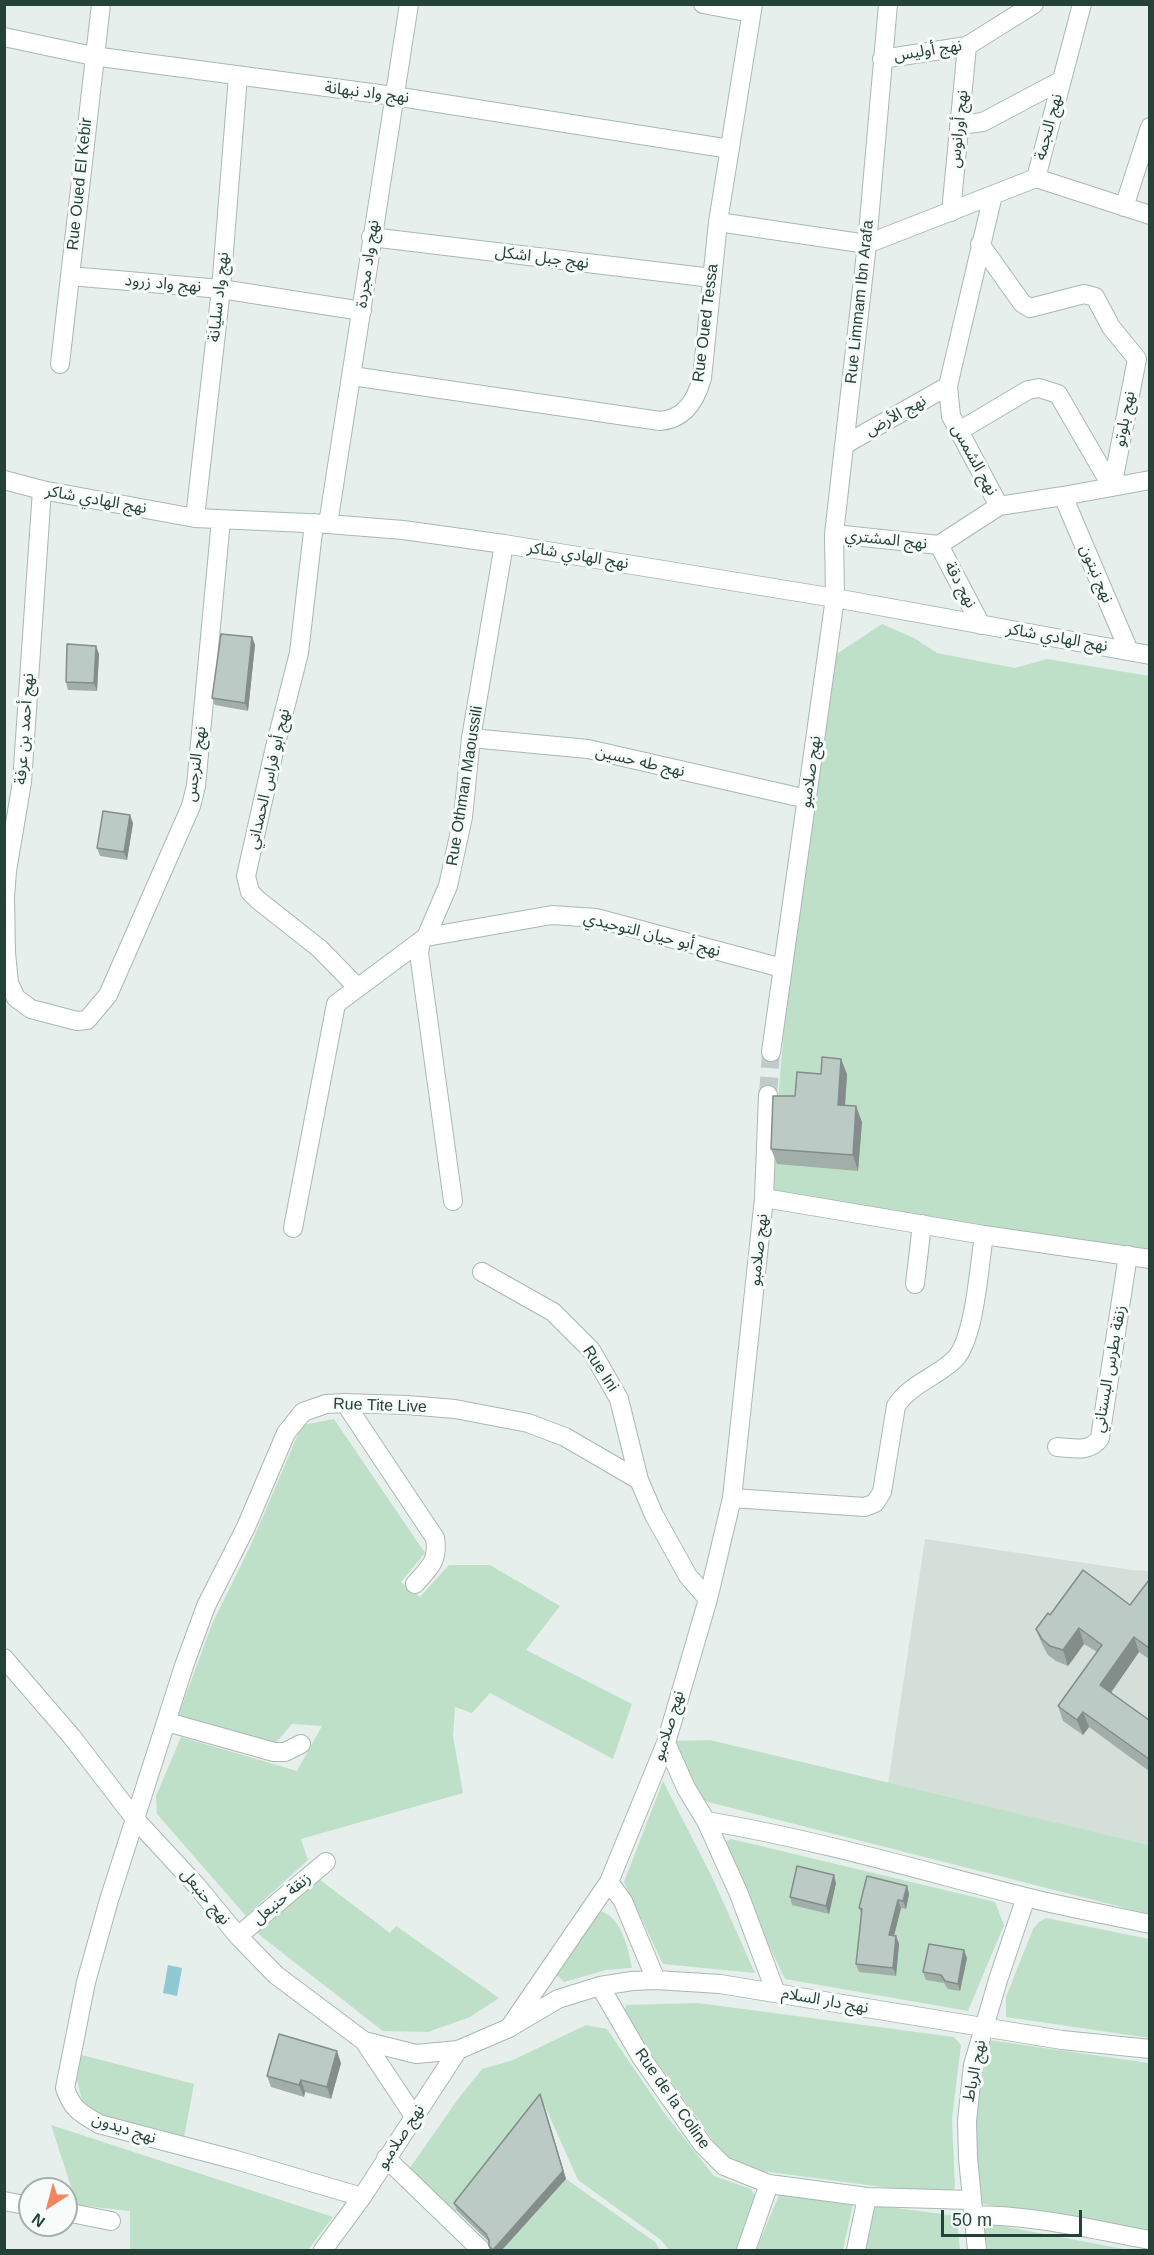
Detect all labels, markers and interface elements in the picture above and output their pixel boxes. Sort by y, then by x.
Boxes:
street label: نهج أوليس [893,36,963,66]
street label: نهج واد نبهانة [324,78,410,108]
street label: نهج أورانوس [945,89,973,169]
street label: نهج النجمة [1031,92,1067,162]
street label: Rue Oued El Kebir [63,117,97,251]
street label: نهج واد مجردة [352,219,384,309]
street label: Rue Limmam Ibn Arafa [842,219,878,385]
street label: نهج جبل اشكل [494,243,590,273]
street label: نهج واد سليانة [205,251,233,343]
street label: Rue Oued Tessa [689,263,723,383]
street label: نهج واد زرود [124,271,202,297]
street label: نهج بلوتو [1110,390,1140,448]
street label: نهج الأرض [862,391,930,441]
street label: نهج الشمس [947,421,1001,499]
street label: نهج الهادي شاكر [44,482,148,518]
street label: نهج المشتري [844,526,928,554]
street label: نهج الهادي شاكر [526,539,630,573]
street label: نهج نبتون [1075,542,1117,606]
street label: نهج دقة [940,559,980,611]
street label: نهج الهادي شاكر [1005,620,1109,656]
street label: نهج أحمد بن عرفة [12,673,38,785]
street label: Rue Othman Maoussili [443,705,487,867]
street label: نهج أبو فراس الحمداني [243,707,295,851]
street label: نهج النرجس [181,725,211,803]
street label: نهج صلامبو [796,735,826,809]
street label: نهج طه حسين [594,742,686,782]
street label: نهج أبو حيان التوحيدي [582,909,722,961]
street label: نهج صلامبو [746,1213,772,1287]
street label: زنقة بطرس البستاني [1089,1304,1131,1434]
street label: Rue Ini [578,1343,622,1395]
street label: Rue Tite Live [333,1395,427,1417]
street label: نهج صلامبو [649,1688,689,1764]
street label: نهج حنبعل [176,1865,234,1929]
street label: زنقة حنبعل [249,1869,315,1929]
street label: نهج دار السلام [780,1984,870,2018]
street label: نهج الرباط [960,2038,990,2104]
street label: Rue de la Coline [630,2045,714,2153]
street label: نهج صلامبو [373,2101,429,2173]
street label: نهج ديدون [90,2110,158,2148]
north arrow [18,2177,78,2237]
scale bar [944,2198,1085,2236]
text: N [29,2210,48,2231]
text: 50 m [952,2210,992,2230]

